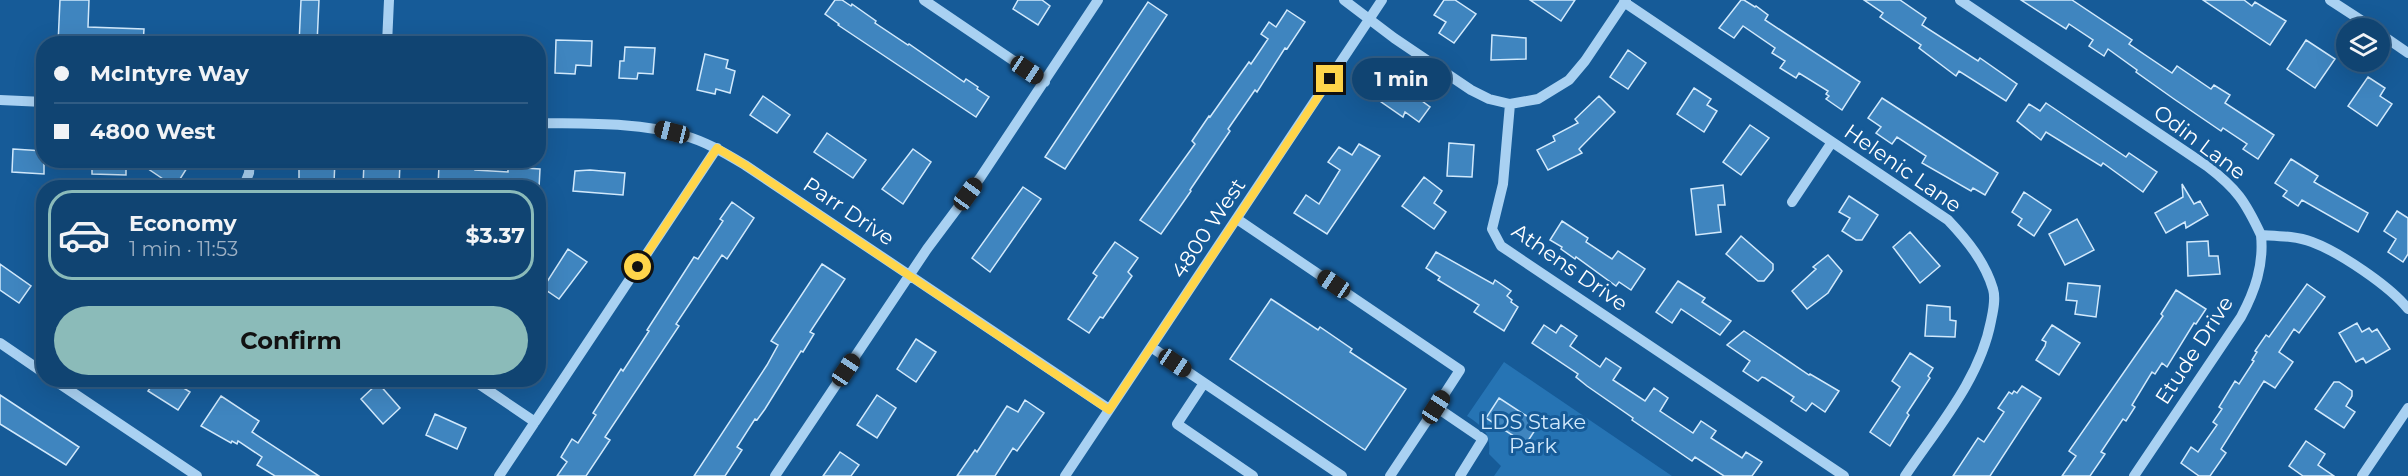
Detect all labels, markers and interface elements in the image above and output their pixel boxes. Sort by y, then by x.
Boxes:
map controls [2336,18,2390,72]
button: layers [2336,18,2390,72]
car [1007,52,1047,88]
callout: 1 min [1351,58,1450,100]
text: McIntyre Way [90,60,249,87]
route end [1316,65,1343,92]
text: 1 min [1374,67,1429,91]
street label: Odin Lane [2149,99,2251,185]
text: 4800 West [90,118,216,145]
street label: Helenic Lane [1840,118,1966,218]
car [652,119,692,145]
street label: Parr Drive [799,171,899,251]
car [950,174,986,214]
street label: 4800 West [1166,174,1250,282]
icon: car [57,208,111,262]
text: Economy [129,210,237,237]
street label: Athens Drive [1507,218,1633,316]
text: $3.37 [466,222,525,249]
text: 1 min · 11:53 [129,237,238,261]
route start [624,253,651,280]
car [1314,266,1354,302]
street label: Etude Drive [2150,291,2238,409]
button: Confirm [54,306,528,375]
car [1155,345,1195,381]
car [828,350,864,390]
car [1419,387,1453,427]
park label: LDS Stake Park [1480,409,1586,458]

